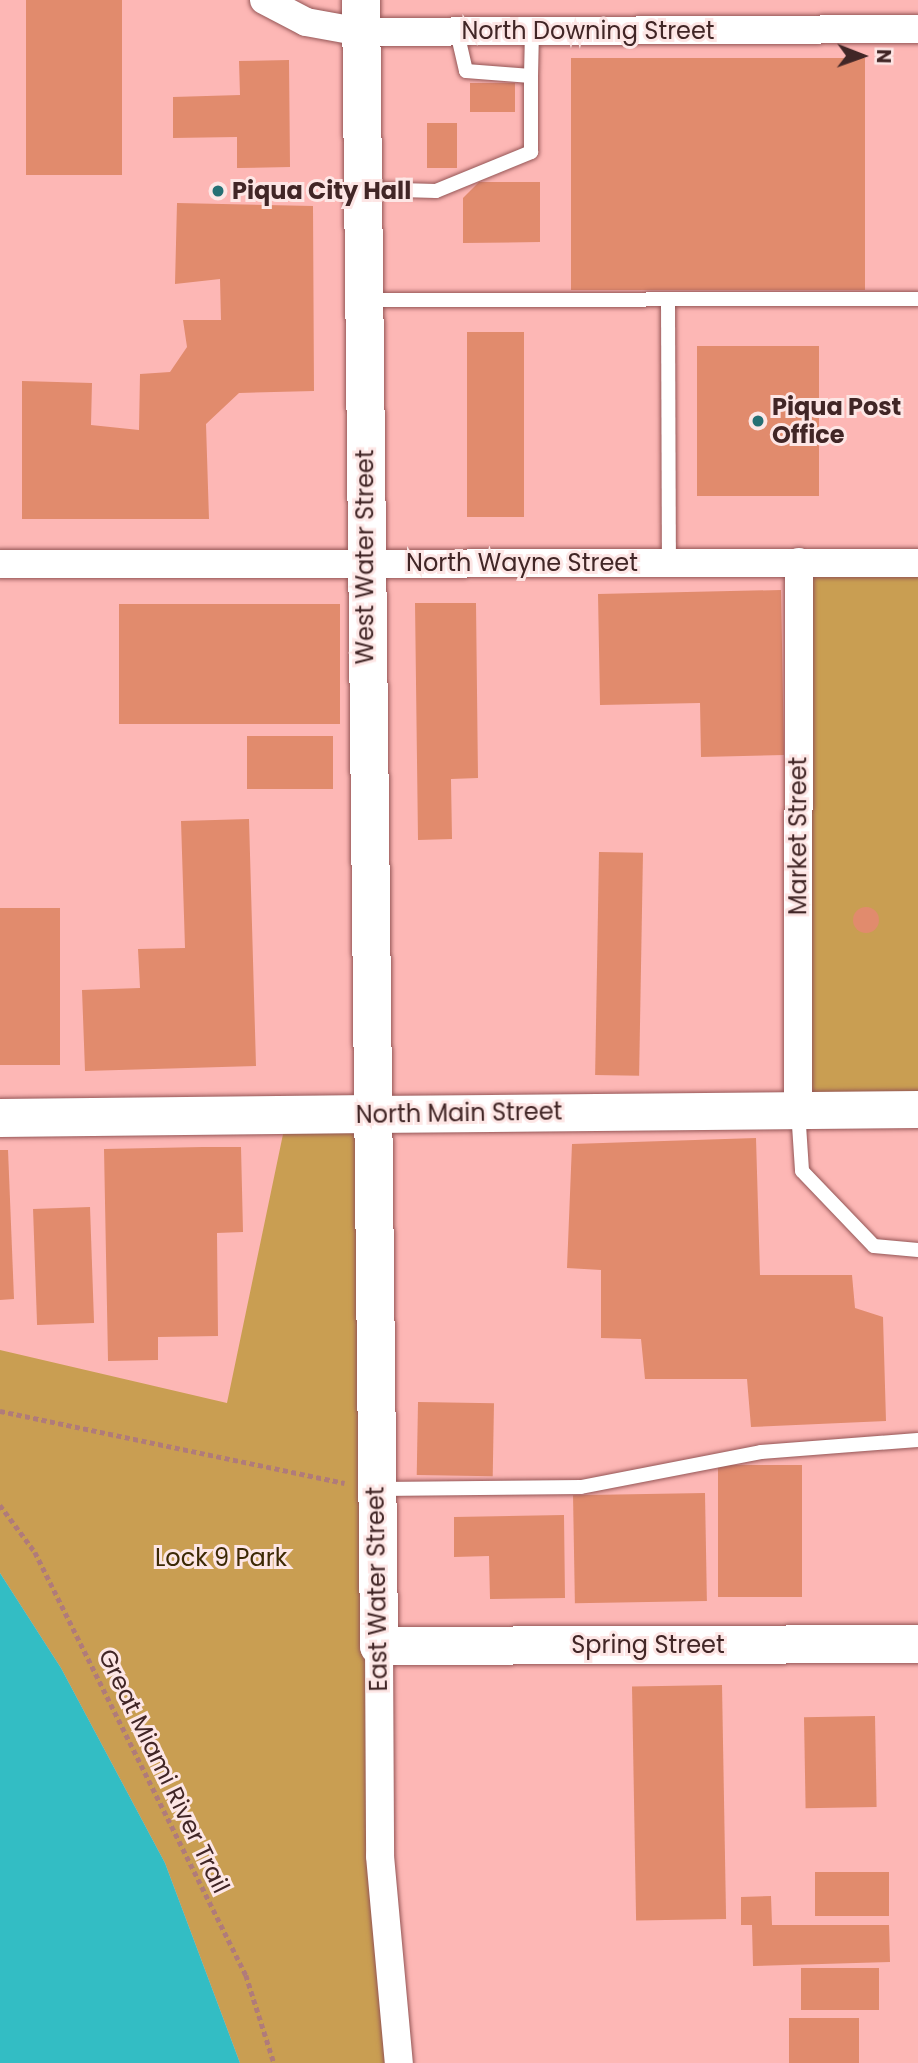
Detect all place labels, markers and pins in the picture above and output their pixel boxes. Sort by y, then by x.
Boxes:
place label: Piqua City Hall [232,177,411,205]
marker: Piqua City Hall [210,183,226,199]
place label: Piqua Post Office [772,393,901,449]
marker: Piqua Post Office [750,413,766,429]

